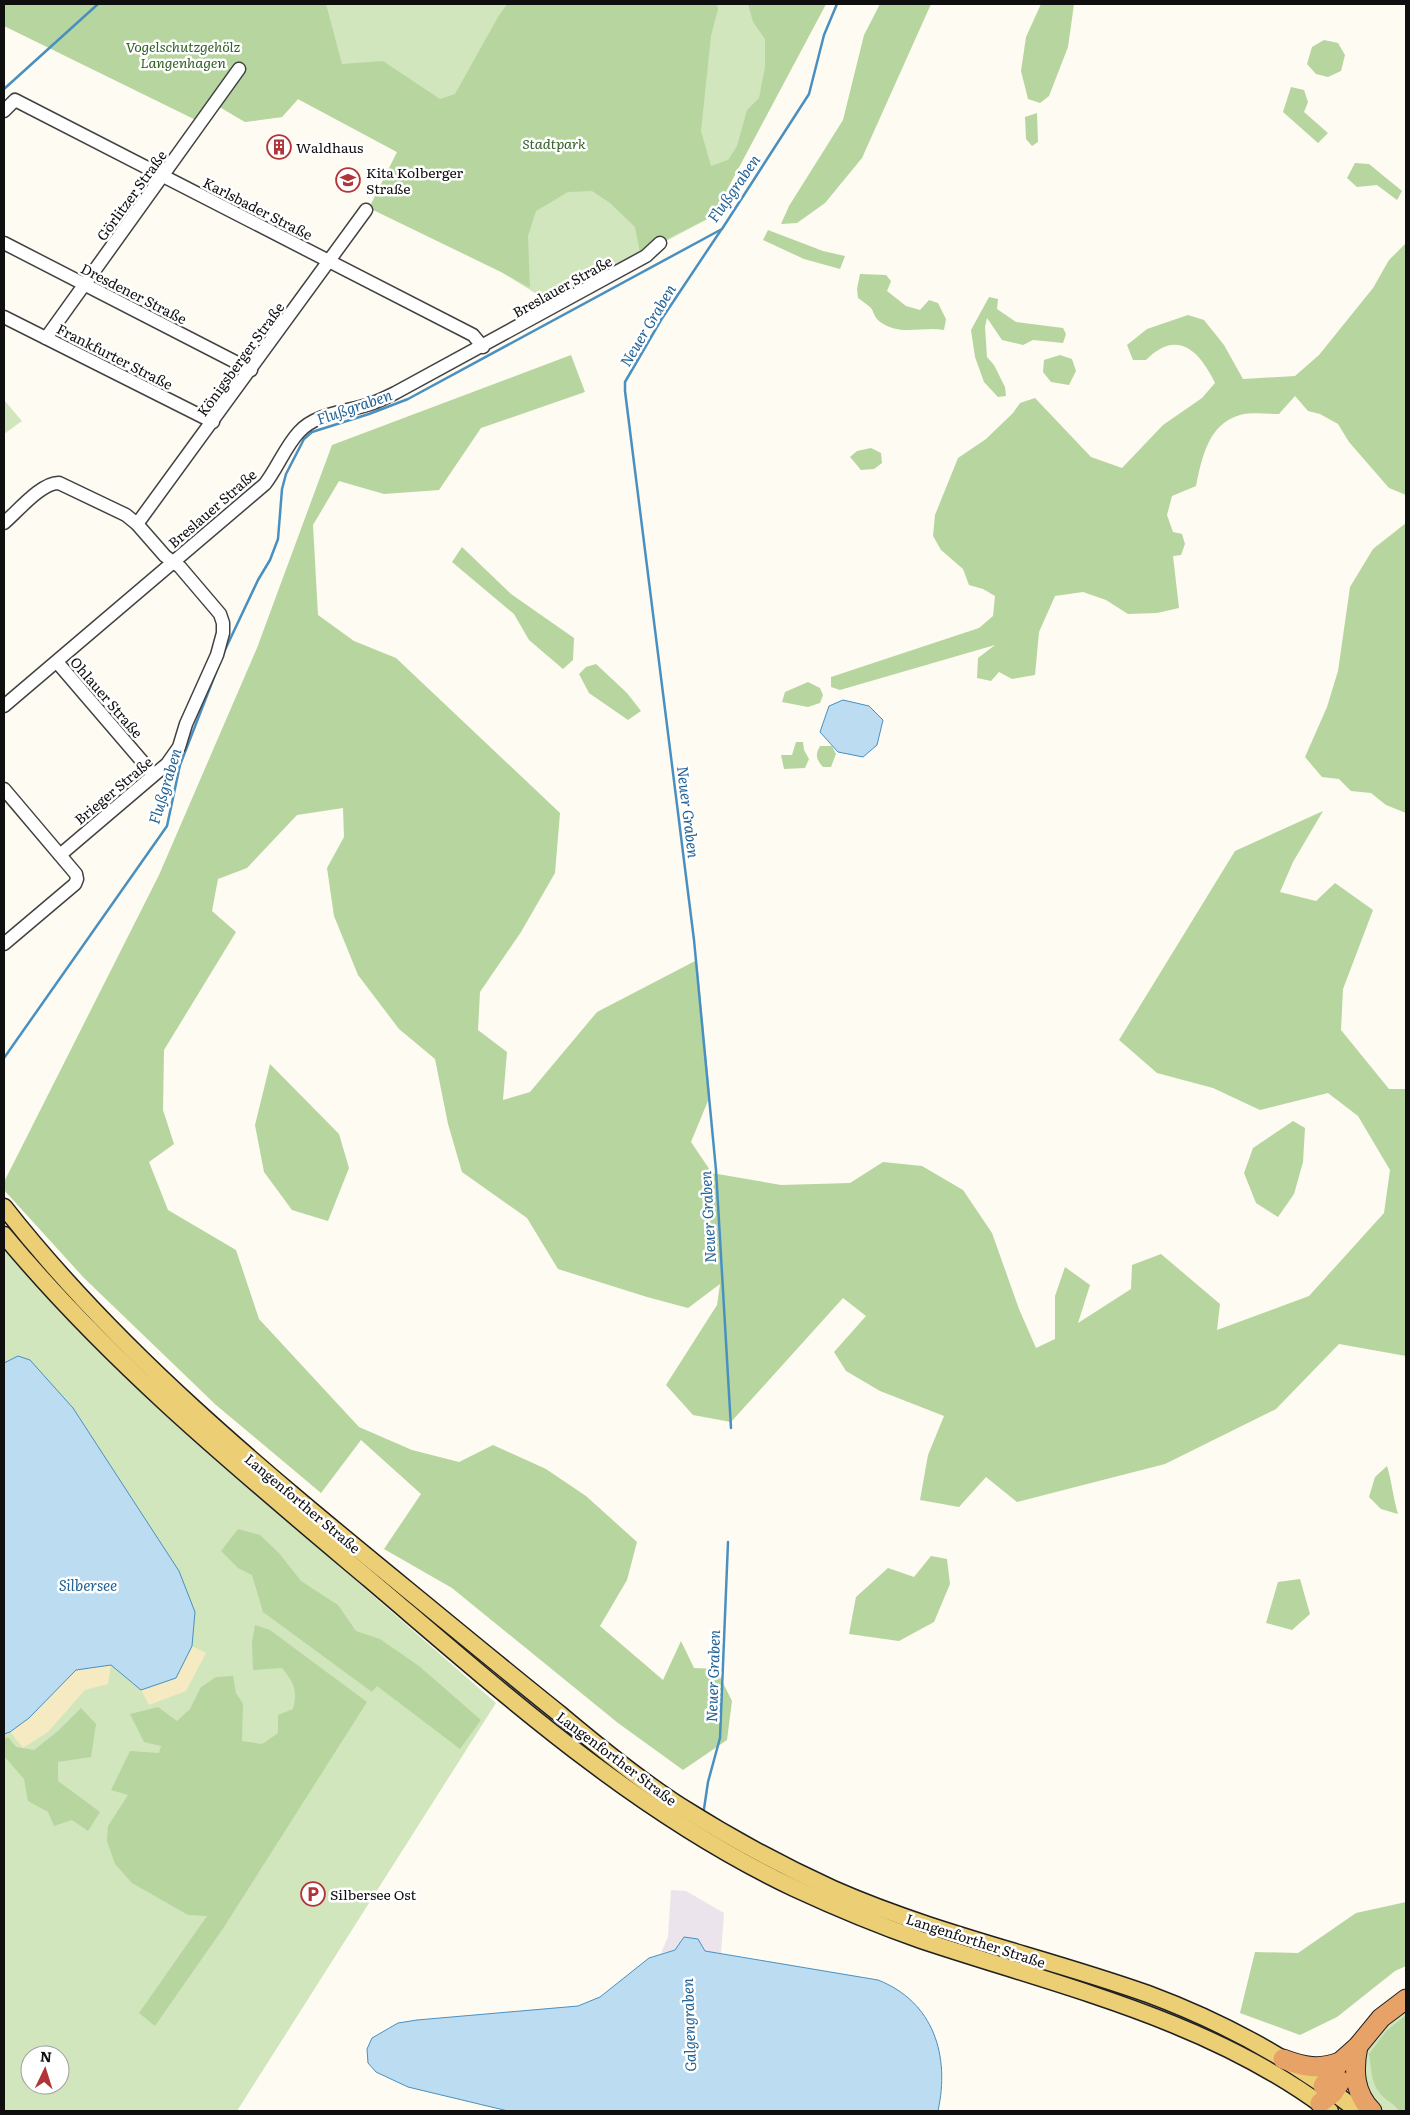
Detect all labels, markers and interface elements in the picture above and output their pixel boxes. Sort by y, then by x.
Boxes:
park label: Vogelschutzgehölz Langenhagen [126,36,241,72]
park label: Stadtpark [522,133,586,153]
building icon: Waldhaus [266,134,292,160]
place label: Waldhaus [296,137,363,157]
street label: Görlitzer Straße [91,146,171,244]
water label: Flußgraben [701,149,765,227]
place label: Kita Kolberger Straße [366,162,464,198]
school or university icon: Kita Kolberger Straße [335,167,361,193]
street label: Karlsbader Straße [200,172,316,244]
street label: Breslauer Straße [509,250,615,322]
street label: Dresdener Straße [78,258,190,328]
water label: Neuer Graben [613,279,681,371]
street label: Königsberger Straße [192,298,288,420]
street label: Frankfurter Straße [54,318,176,394]
water label: Flußgraben [313,382,395,430]
street label: Breslauer Straße [164,464,260,552]
street label: Ohlauer Straße [66,652,148,742]
water label: Flußgraben [142,745,186,827]
street label: Brieger Straße [70,751,156,829]
water label: Neuer Graben [672,765,706,859]
water label: Neuer Graben [693,1170,721,1264]
street label: Langenforther Straße [241,1449,365,1557]
water label: Silbersee [59,1573,117,1596]
water label: Neuer Graben [699,1629,725,1723]
street label: Langenforther Straße [553,1706,681,1810]
parking icon: Silbersee Ost [300,1881,326,1907]
place label: Silbersee Ost [330,1884,416,1904]
street label: Langenforther Straße [904,1908,1048,1972]
water label: Galgengraben [675,1978,701,2072]
north arrow [20,2045,70,2095]
text: N [39,2046,53,2066]

